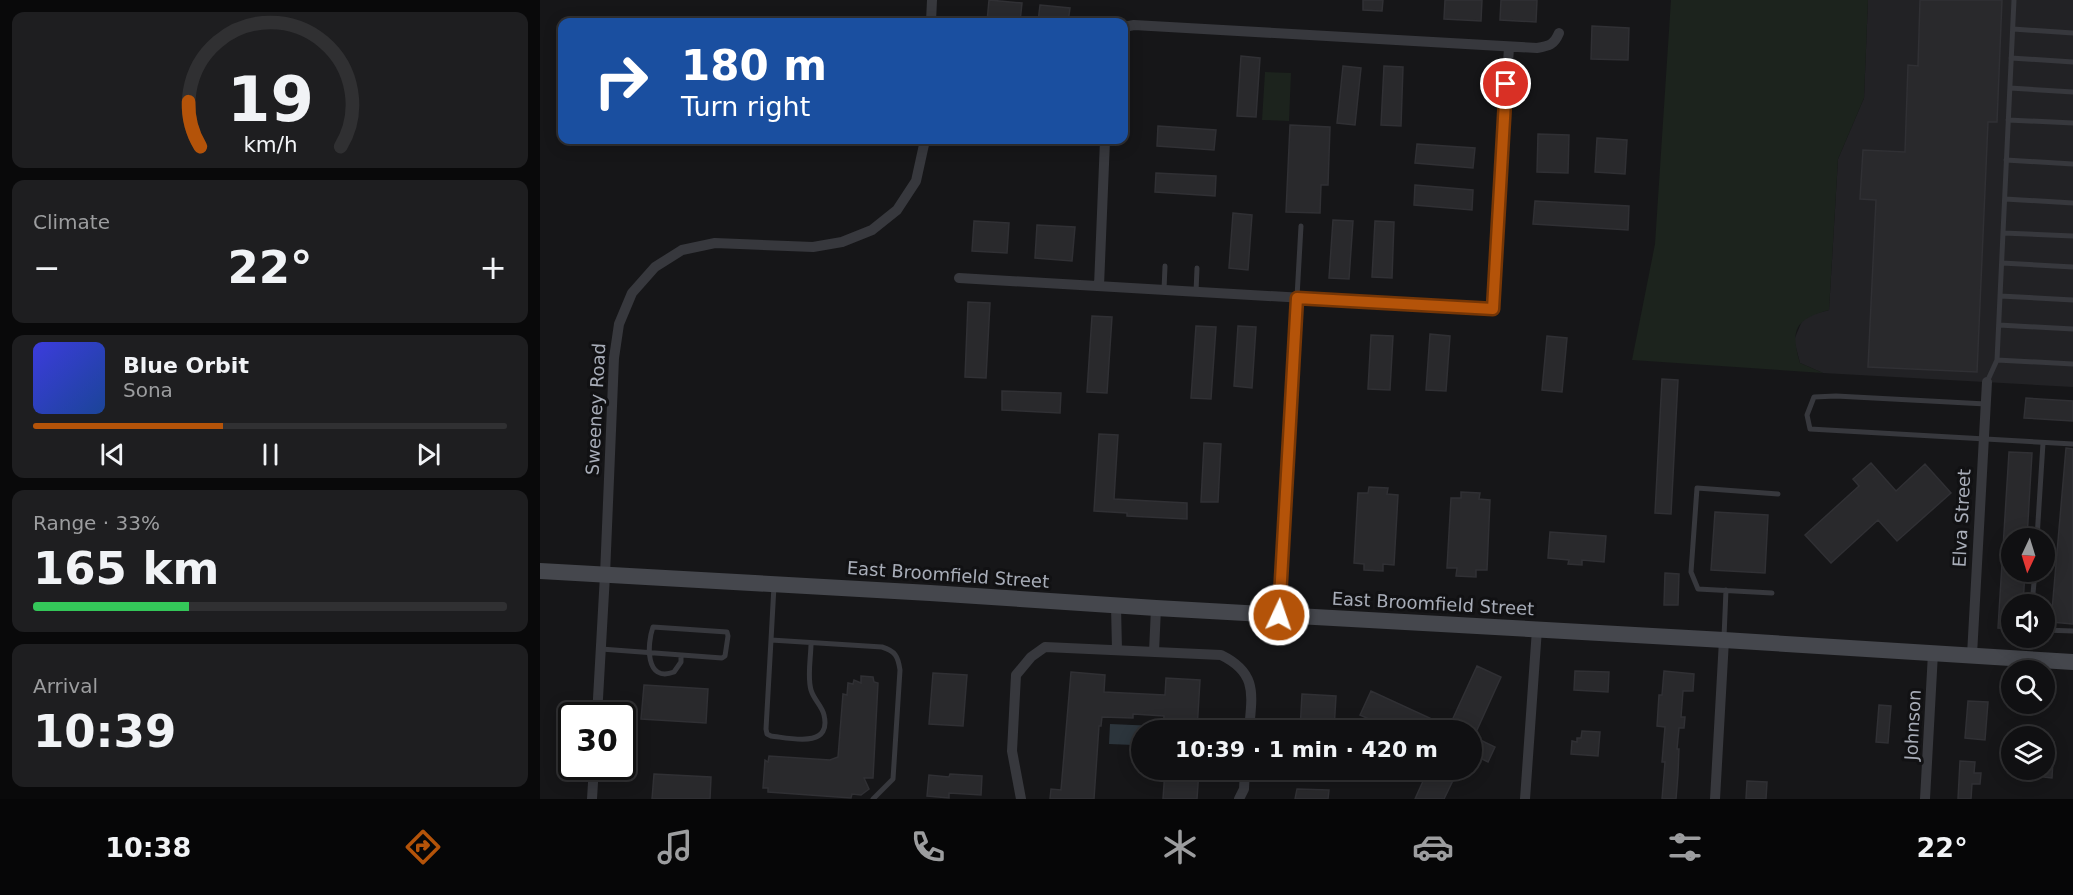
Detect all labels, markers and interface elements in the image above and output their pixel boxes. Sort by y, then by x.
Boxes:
text: 180 m [681,41,827,90]
icon: right [582,42,660,120]
pin [1480,58,1531,109]
text: 19 [227,63,313,136]
icon: arrive [1489,67,1522,100]
text: Turn right [681,91,810,122]
text: km/h [243,132,297,157]
text: Climate [33,210,110,234]
text: 22° [227,241,313,294]
text: − [33,248,61,287]
text: + [479,248,507,287]
street label: Sweeney Road [582,342,609,476]
text: Blue Orbit [123,353,249,378]
text: Sona [123,378,173,402]
icon: previous [96,438,129,471]
icon: pause [254,438,287,471]
icon: next [412,438,445,471]
street label: Elva Street [1948,468,1975,568]
text: Range · 33% [33,511,160,535]
north arrow [2001,528,2055,582]
map controls [2001,528,2055,780]
text: 165 km [33,542,219,595]
street label: East Broomfield Street [846,557,1050,592]
position arrow [1247,583,1311,647]
street label: East Broomfield Street [1331,588,1535,619]
button: sound [2001,594,2055,648]
button: search [2001,660,2055,714]
text: Arrival [33,674,98,698]
street label: Johnson [1900,689,1925,762]
speed limit sign: 30 [558,702,636,780]
text: 10:39 [33,705,176,758]
button: layers [2001,726,2055,780]
text: 10:39 · 1 min · 420 m [1175,737,1438,762]
icon: directions [402,826,444,868]
icon: music [654,826,696,868]
icon: phone [907,826,949,868]
icon: climate [1159,826,1201,868]
icon: car [1412,826,1454,868]
icon: filters [1664,826,1706,868]
text: 10:38 [105,832,191,863]
text: 22° [1917,832,1968,863]

